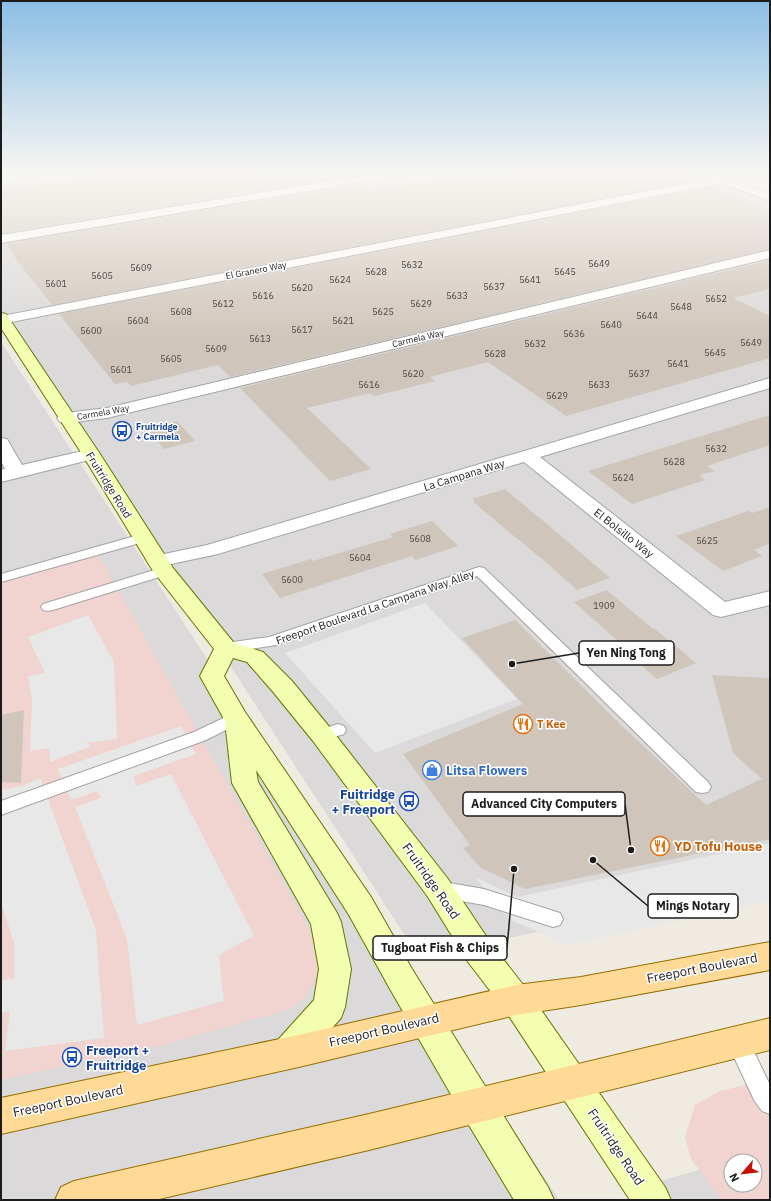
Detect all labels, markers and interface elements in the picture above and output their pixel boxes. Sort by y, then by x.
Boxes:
house number: 5649 [588,258,610,269]
street label: El Granero Way [225,259,288,281]
house number: 5632 [401,259,423,270]
house number: 5609 [130,262,152,273]
house number: 5628 [365,266,387,277]
house number: 5645 [554,266,576,277]
house number: 5605 [91,270,113,281]
house number: 5624 [329,274,351,285]
house number: 5641 [519,274,541,285]
house number: 5601 [45,278,67,289]
house number: 5637 [483,281,505,292]
house number: 5620 [291,282,313,293]
house number: 5616 [252,290,274,301]
house number: 5633 [446,290,468,301]
house number: 5652 [705,293,727,304]
house number: 5612 [212,298,234,309]
house number: 5629 [410,298,432,309]
house number: 5648 [670,301,692,312]
house number: 5608 [170,306,192,317]
house number: 5625 [372,306,394,317]
house number: 5644 [636,310,658,321]
house number: 5604 [127,315,149,326]
house number: 5621 [332,315,354,326]
house number: 5640 [600,319,622,330]
house number: 5617 [291,324,313,335]
house number: 5600 [80,325,102,336]
street label: Carmela Way [391,327,446,349]
house number: 5636 [563,328,585,339]
house number: 5613 [249,333,271,344]
house number: 5649 [740,337,762,348]
house number: 5632 [524,338,546,349]
house number: 5609 [205,343,227,354]
house number: 5645 [704,347,726,358]
house number: 5628 [484,348,506,359]
house number: 5605 [160,353,182,364]
house number: 5641 [667,358,689,369]
house number: 5601 [110,364,132,375]
house number: 5620 [402,368,424,379]
house number: 5637 [628,368,650,379]
house number: 5616 [358,379,380,390]
house number: 5633 [588,379,610,390]
house number: 5629 [546,390,568,401]
street label: Carmela Way [76,402,131,422]
bus stop icon: Fruitridge + Carmela [111,420,133,442]
place label: Fruitridge + Carmela [136,421,179,442]
house number: 5632 [705,443,727,454]
street label: Fruitridge Road [83,449,135,521]
street label: La Campana Way [422,456,507,494]
house number: 5628 [663,456,685,467]
house number: 5624 [612,472,634,483]
street label: El Bolsillo Way [591,505,657,561]
house number: 5608 [409,533,431,544]
house number: 5625 [696,535,718,546]
house number: 5604 [349,552,371,563]
street label: Freeport Boulevard La Campana Way Alley [274,566,477,648]
house number: 5600 [281,574,303,585]
house number: 1909 [593,600,615,611]
callout: Yen Ning Tong [579,641,674,665]
text: Yen Ning Tong [586,645,666,660]
restaurant icon: T Kee [512,713,534,735]
place label: T Kee [537,717,566,731]
shop icon: Litsa Flowers [421,759,443,781]
place label: Litsa Flowers [446,762,528,779]
place label: Fuitridge + Freeport [332,786,395,818]
bus stop icon: Fuitridge + Freeport [398,790,420,812]
callout: Advanced City Computers [463,792,625,816]
text: Advanced City Computers [471,796,617,811]
restaurant icon: YD Tofu House [649,835,671,857]
place label: YD Tofu House [674,838,762,855]
street label: Fruitridge Road [398,839,464,923]
callout: Mings Notary [648,894,738,918]
text: Mings Notary [656,898,731,913]
callout: Tugboat Fish & Chips [373,936,507,960]
text: Tugboat Fish & Chips [381,940,499,955]
street label: Freeport Boulevard [645,949,759,987]
street label: Freeport Boulevard [327,1009,441,1051]
place label: Freeport + Fruitridge [86,1042,149,1074]
bus stop icon: Freeport + Fruitridge [61,1046,83,1068]
street label: Freeport Boulevard [11,1081,125,1121]
street label: Fruitridge Road [584,1105,648,1189]
north arrow [723,1153,763,1193]
text: N [726,1171,742,1184]

